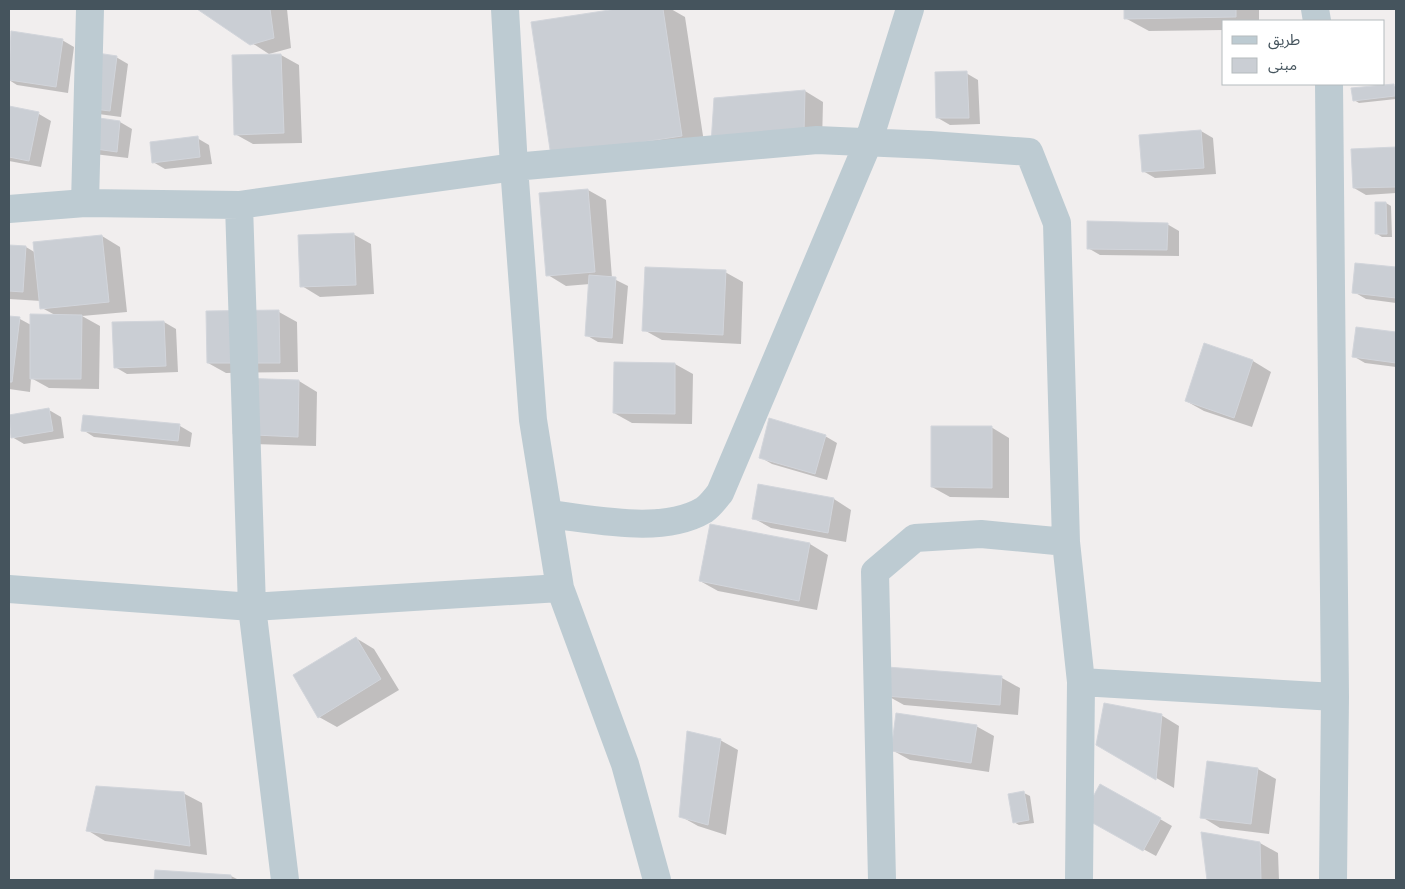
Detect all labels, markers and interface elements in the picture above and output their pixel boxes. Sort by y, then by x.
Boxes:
legend [1222,20,1385,85]
text: طريق [1268,29,1300,50]
text: مبنى [1268,54,1297,75]

